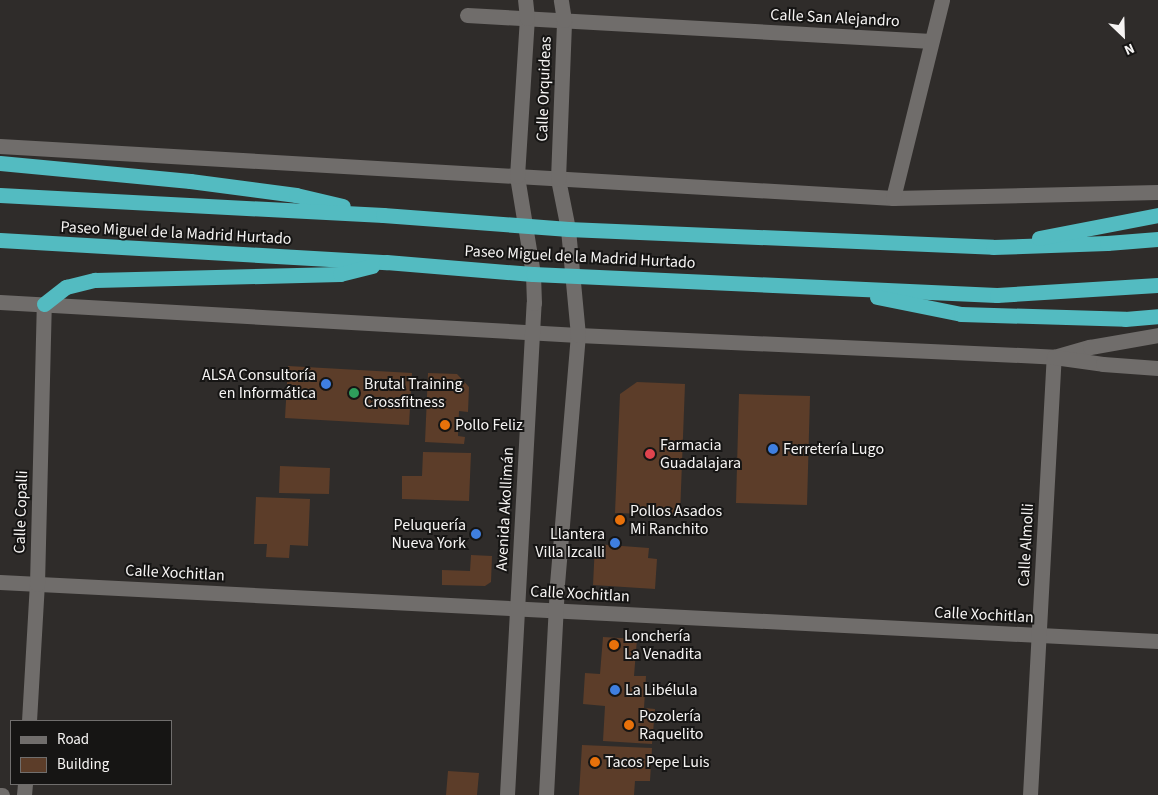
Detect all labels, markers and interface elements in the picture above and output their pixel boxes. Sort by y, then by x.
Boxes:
street label: Calle San Alejandro [770,5,900,31]
north arrow [1098,10,1148,60]
street label: Calle Orquideas [533,36,555,142]
text: N [1121,38,1137,60]
street label: Paseo Miguel de la Madrid Hurtado [60,217,292,249]
street label: Paseo Miguel de la Madrid Hurtado [464,241,696,273]
place label: ALSA Consultoría en Informática [202,365,316,403]
place label: Brutal Training Crossfitness [364,374,463,412]
marker: ALSA Consultoría en Informática [320,378,332,390]
marker: Brutal Training Crossfitness [348,387,360,399]
place label: Pollo Feliz [455,415,523,435]
marker: Pollo Feliz [439,419,451,431]
place label: Farmacia Guadalajara [660,435,741,473]
place label: Ferretería Lugo [783,439,884,459]
marker: Ferretería Lugo [767,443,779,455]
street label: Avenida Akollimán [492,447,518,571]
marker: Farmacia Guadalajara [644,448,656,460]
street label: Calle Copalli [10,470,32,554]
place label: Pollos Asados Mi Ranchito [630,501,722,539]
street label: Calle Almolli [1014,503,1038,587]
marker: Pollos Asados Mi Ranchito [614,514,626,526]
place label: Peluquería Nueva York [391,515,466,553]
place label: Llantera Villa Izcalli [535,524,605,562]
marker: Peluquería Nueva York [470,528,482,540]
marker: Llantera Villa Izcalli [609,537,621,549]
street label: Calle Xochitlan [125,561,225,585]
street label: Calle Xochitlan [530,582,630,606]
street label: Calle Xochitlan [934,603,1034,627]
place label: Lonchería La Venadita [624,626,702,664]
marker: Lonchería La Venadita [608,639,620,651]
place label: La Libélula [625,680,697,700]
marker: La Libélula [609,684,621,696]
place label: Pozolería Raquelito [639,706,704,744]
marker: Pozolería Raquelito [623,719,635,731]
legend [10,720,172,785]
text: Road [57,729,89,750]
place label: Tacos Pepe Luis [605,752,710,772]
text: Building [57,754,109,775]
marker: Tacos Pepe Luis [589,756,601,768]

